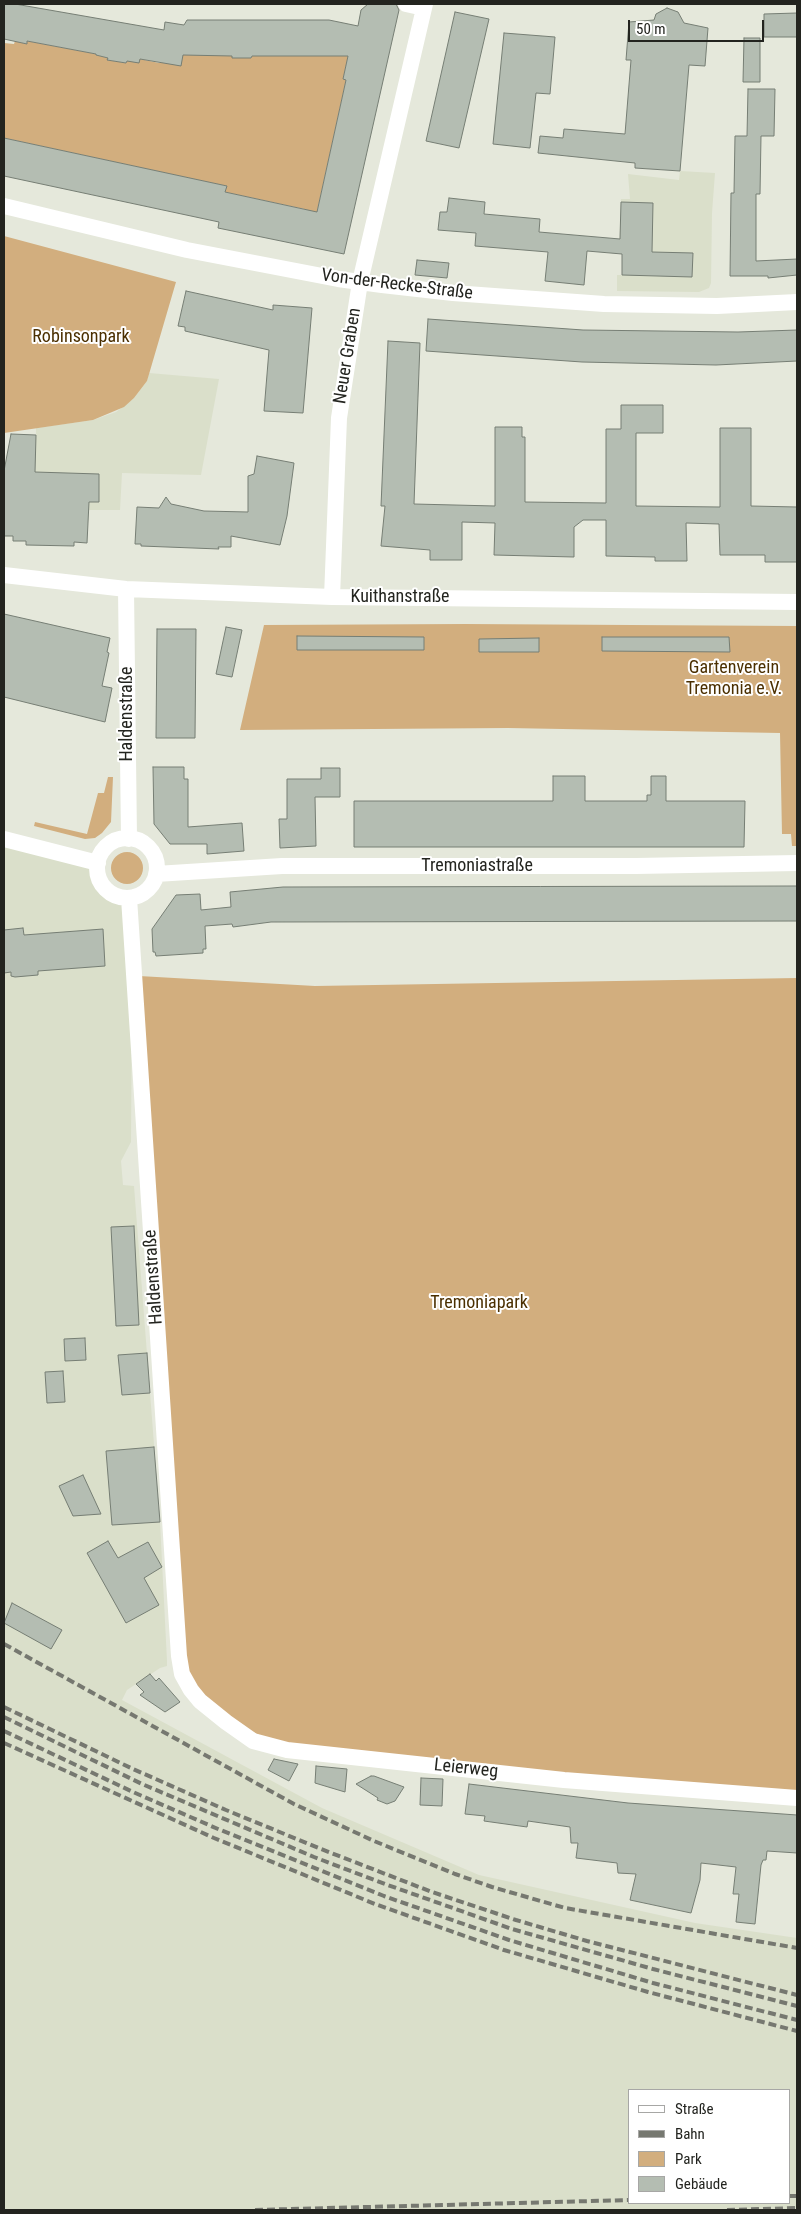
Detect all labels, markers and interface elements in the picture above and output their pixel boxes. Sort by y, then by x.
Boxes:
scale bar [631,10,767,42]
text: 50 m [636,20,666,38]
street label: Von-der-Recke-Straße [320,265,474,305]
street label: Neuer Graben [330,307,366,405]
park label: Robinsonpark [32,326,130,348]
street label: Kuithanstraße [351,586,449,608]
park label: Gartenverein Tremonia e.V. [686,657,782,700]
street label: Haldenstraße [116,666,138,762]
street label: Tremoniastraße [421,855,533,877]
street label: Haldenstraße [140,1229,168,1325]
park label: Tremoniapark [430,1292,528,1314]
street label: Leierweg [433,1755,499,1783]
legend [628,2089,791,2204]
text: Straße [675,2100,714,2118]
text: Bahn [675,2125,705,2143]
text: Park [675,2150,702,2168]
text: Gebäude [675,2175,727,2193]

